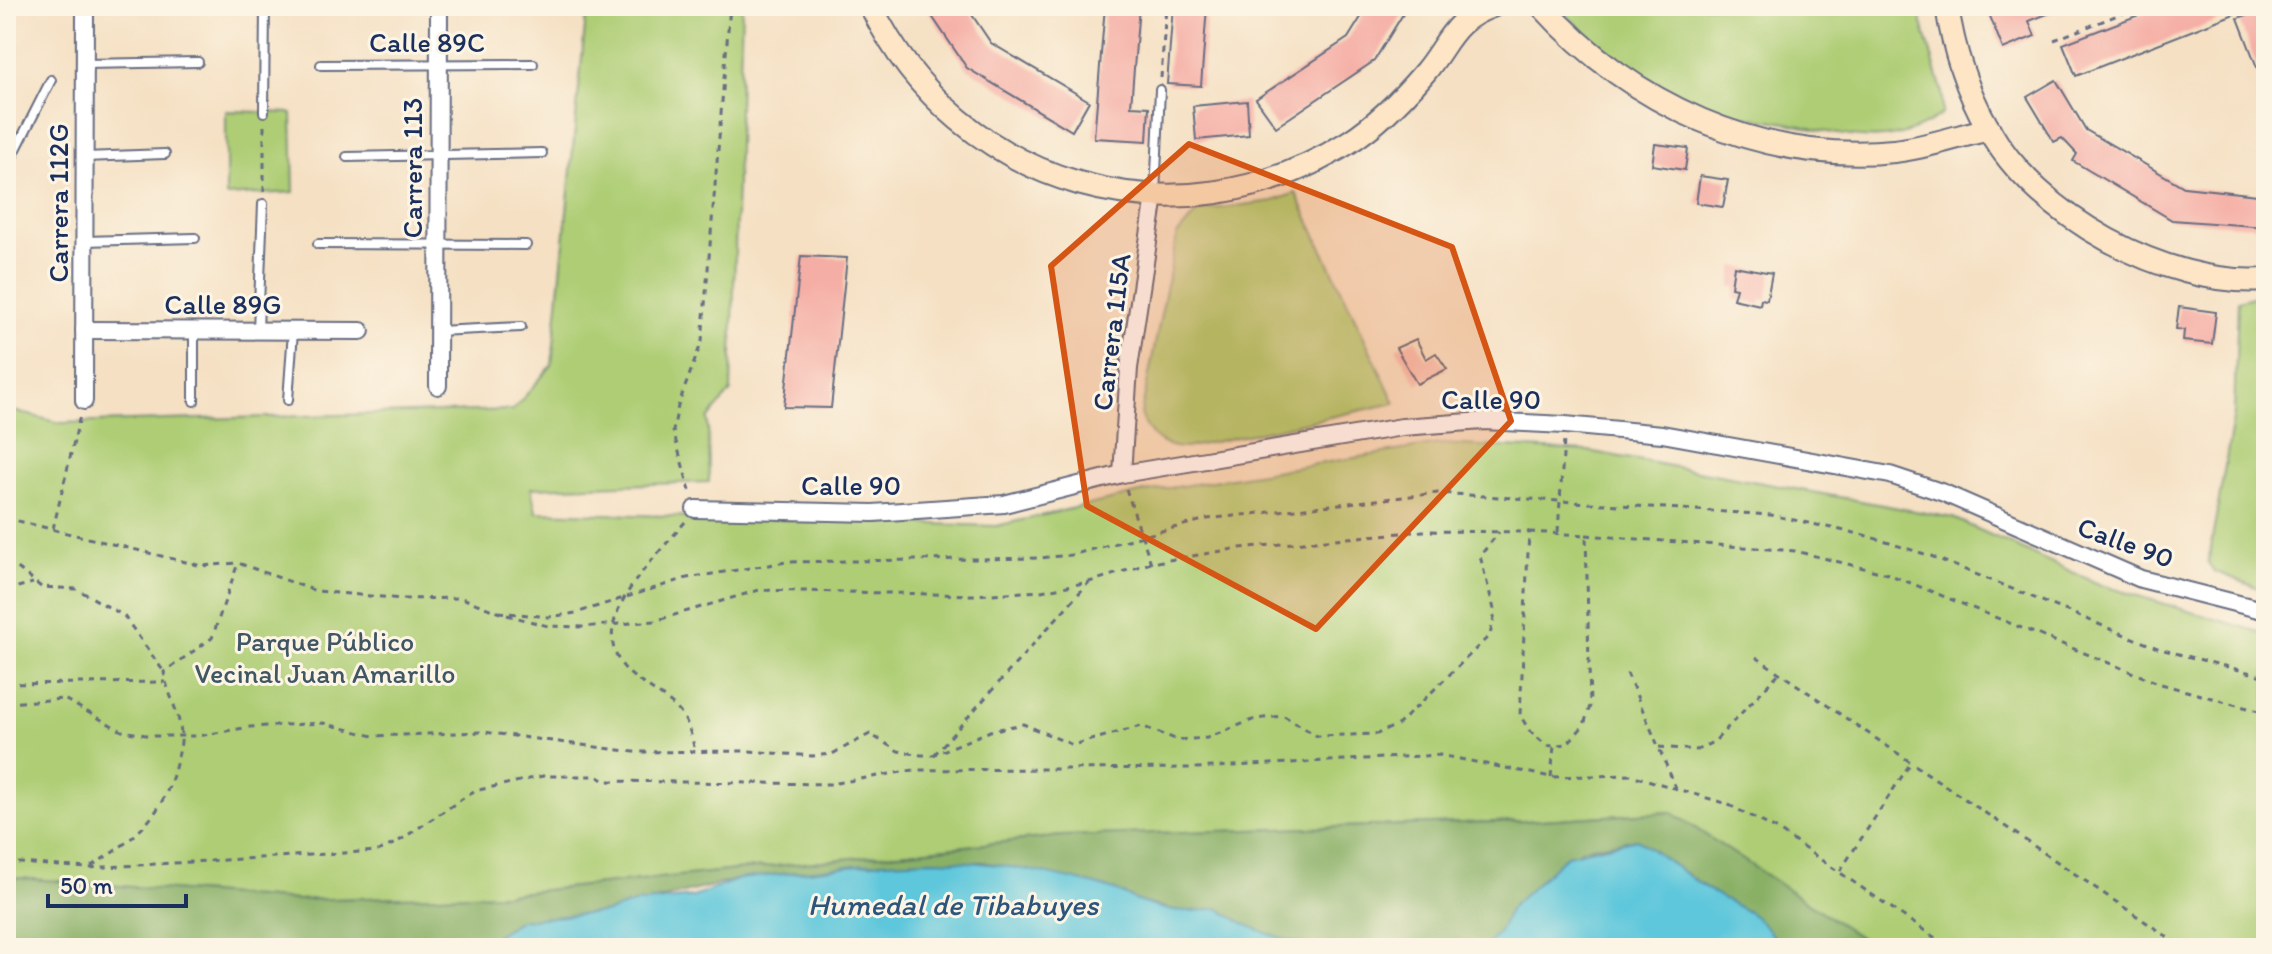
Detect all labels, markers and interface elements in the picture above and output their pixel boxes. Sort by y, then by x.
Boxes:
street label: Calle 89C [369,25,485,59]
street label: Carrera 113 [395,98,429,238]
street label: Carrera 112G [41,123,75,283]
street label: Carrera 115A [1084,251,1138,413]
street label: Calle 89G [164,287,282,321]
street label: Calle 90 [1441,382,1541,416]
street label: Calle 90 [801,468,901,502]
street label: Calle 90 [2073,509,2179,575]
park label: Parque Público Vecinal Juan Amarillo [195,624,455,690]
scale bar [48,858,186,908]
text: 50 m [60,871,113,900]
water label: Humedal de Tibabuyes [808,886,1100,923]

